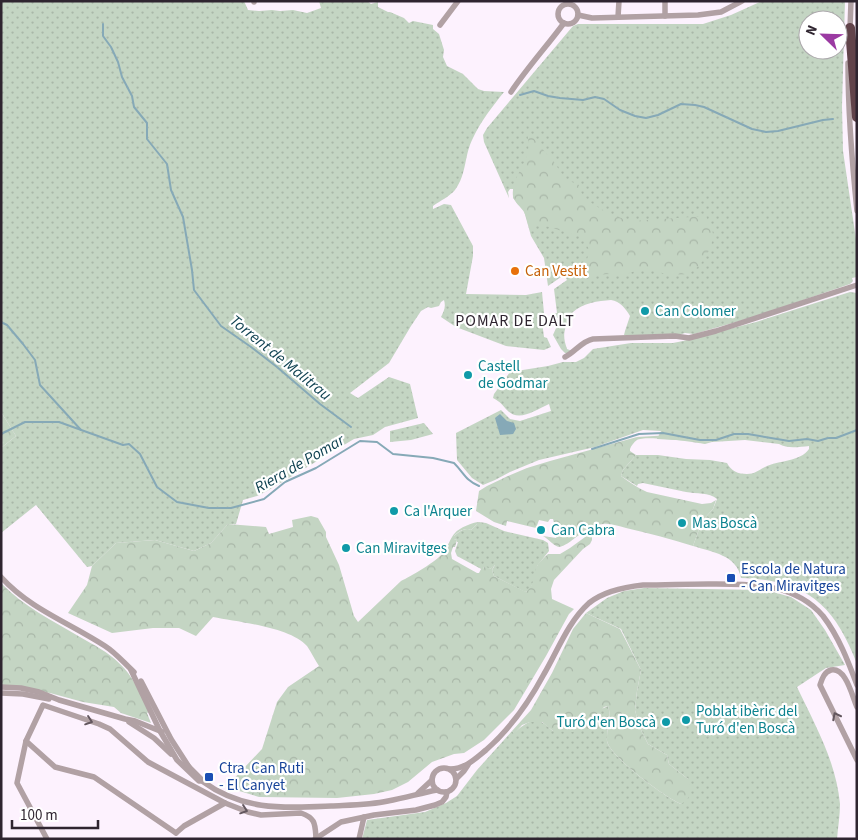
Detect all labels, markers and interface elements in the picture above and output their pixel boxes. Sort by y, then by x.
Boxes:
north arrow [798,10,848,60]
text: N [801,22,823,39]
place label: Can Vestit [525,261,587,282]
marker: Can Vestit [509,265,521,277]
place label: Can Colomer [655,301,737,322]
marker: Can Colomer [639,305,651,317]
water label: Torrent de Malitrau [225,310,336,406]
district label: POMAR DE DALT [455,310,575,332]
place label: Castell de Godmar [478,356,548,394]
marker: Castell de Godmar [462,369,474,381]
water label: Riera de Pomar [250,428,350,499]
place label: Ca l'Arquer [404,501,473,522]
marker: Ca l'Arquer [388,505,400,517]
place label: Mas Boscà [692,513,757,534]
marker: Mas Boscà [676,517,688,529]
place label: Can Cabra [551,520,615,541]
marker: Can Cabra [535,524,547,536]
place label: Can Miravitges [356,538,447,559]
marker: Can Miravitges [340,542,352,554]
place label: Escola de Natura - Can Miravitges [741,559,846,597]
marker: Escola de Natura - Can Miravitges [725,572,737,584]
place label: Poblat ibèric del Turó d'en Boscà [696,701,798,739]
place label: Turó d'en Boscà [557,712,656,733]
one-way arrow [832,712,842,721]
marker: Poblat ibèric del Turó d'en Boscà [680,714,692,726]
one-way arrow [84,715,93,725]
marker: Turó d'en Boscà [660,716,672,728]
place label: Ctra. Can Ruti - El Canyet [219,758,304,796]
marker: Ctra. Can Ruti - El Canyet [203,771,215,783]
scale bar [12,798,99,830]
one-way arrow [239,804,247,814]
text: 100 m [20,805,58,826]

